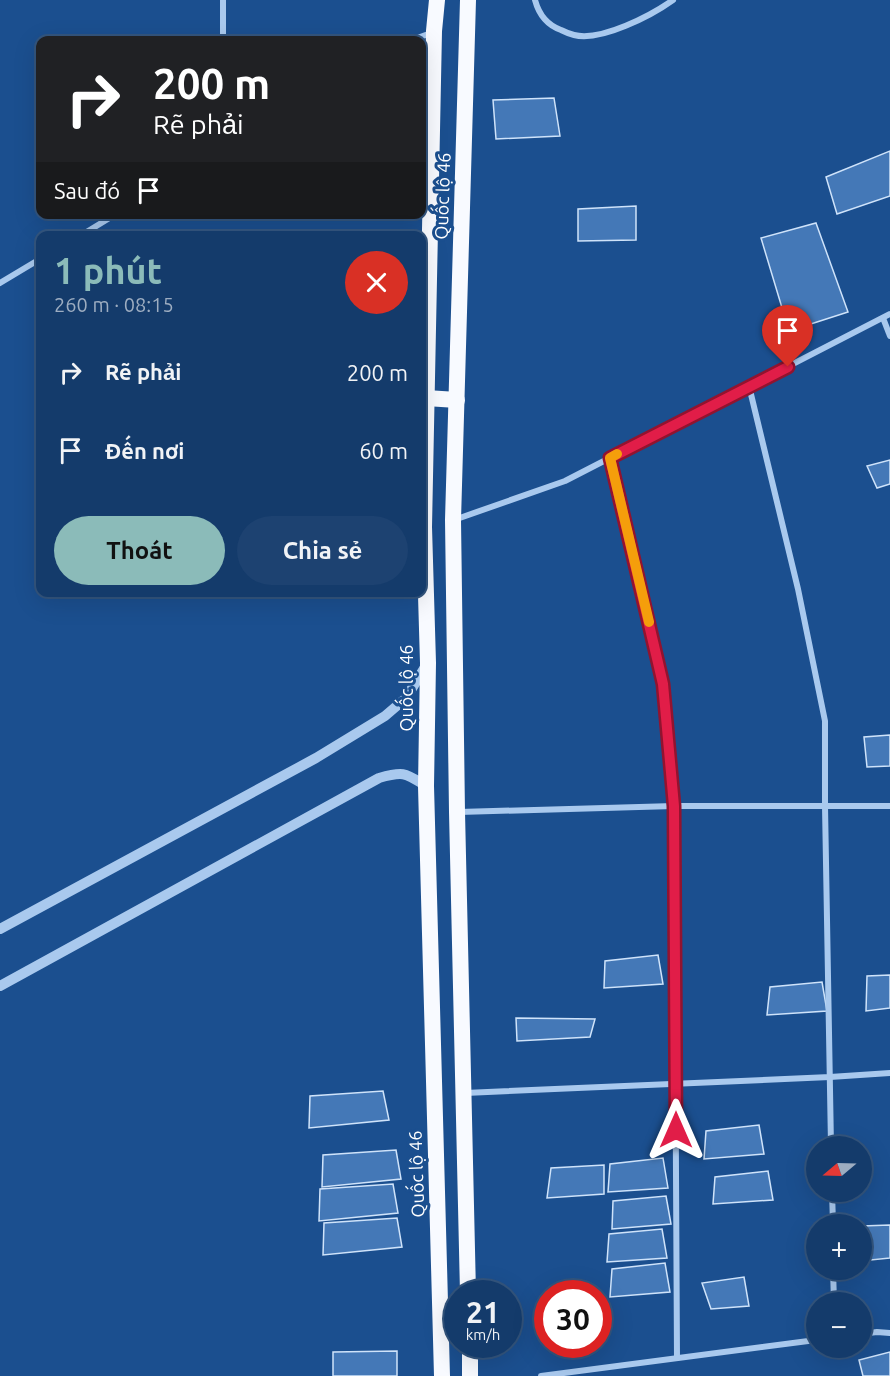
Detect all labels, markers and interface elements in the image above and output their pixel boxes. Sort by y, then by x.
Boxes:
icon: right [54,60,132,138]
text: 200 m [153,60,270,107]
text: Rẽ phải [153,109,244,139]
street label: Quốc lộ 46 [428,152,455,240]
icon: arrive [132,174,165,207]
text: Sau đó [54,178,120,203]
text: 1 phút [54,250,162,291]
button: close [345,251,408,314]
text: 260 m · 08:15 [54,293,174,316]
pin [762,305,813,367]
icon: arrive [771,314,804,347]
icon: right [54,356,87,389]
text: Rẽ phải [105,359,181,384]
text: 200 m [347,360,408,385]
icon: arrive [54,434,87,467]
text: Đến nơi [105,438,184,463]
text: 60 m [359,438,408,463]
button: Thoát [54,516,225,585]
button: Chia sẻ [237,516,408,585]
street label: Quốc lộ 46 [394,645,417,731]
position arrow [644,1098,708,1162]
street label: Quốc lộ 46 [402,1130,429,1218]
north arrow [806,1136,872,1202]
map controls [806,1136,872,1358]
button: + [806,1214,872,1280]
speed limit sign: 30 [534,1280,612,1358]
button: − [806,1292,872,1358]
text: 21 [466,1295,500,1329]
text: km/h [466,1326,500,1343]

